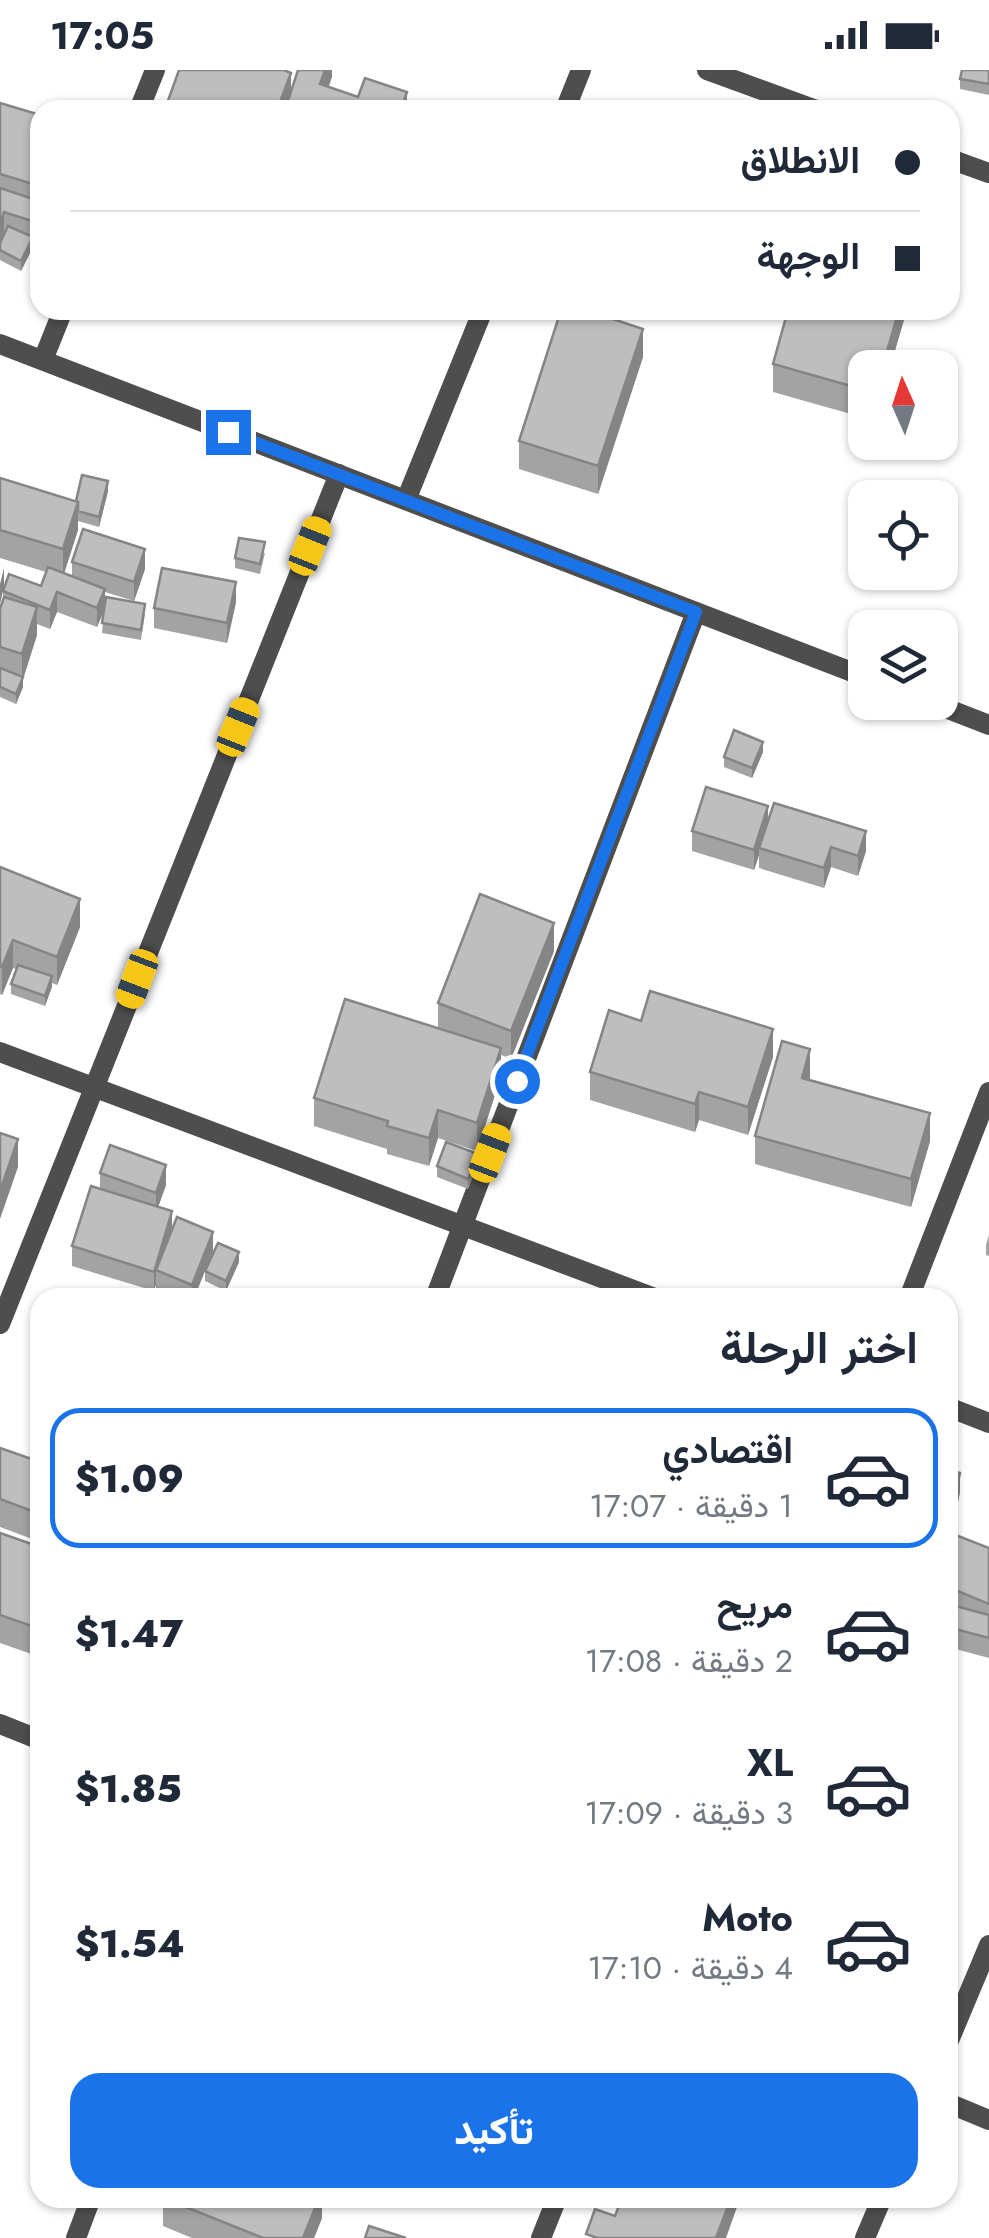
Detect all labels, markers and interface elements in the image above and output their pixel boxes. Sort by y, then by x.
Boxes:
text: 17:05 [50,8,154,63]
text: الانطلاق [741,132,860,187]
text: الوجهة [757,228,860,283]
north arrow [848,350,958,460]
map controls [848,350,958,720]
route end [206,410,251,455]
button: locate [848,480,958,590]
car [285,513,335,579]
button: layers [848,610,958,720]
car [213,694,263,760]
car [112,946,162,1012]
route start [495,1059,540,1104]
car [465,1120,515,1186]
text: اختر الرحلة [720,1315,918,1380]
text: اقتصادي [662,1422,793,1477]
icon: car [823,1433,913,1523]
text: $1.09 [75,1451,184,1506]
text: 1 دقيقة · 17:07 [589,1483,793,1529]
text: مريح [717,1577,793,1632]
icon: car [823,1588,913,1678]
text: $1.47 [75,1606,183,1661]
text: 2 دقيقة · 17:08 [585,1638,793,1684]
text: XL [747,1735,793,1790]
icon: car [823,1743,913,1833]
text: $1.85 [75,1761,182,1816]
text: 3 دقيقة · 17:09 [585,1790,793,1836]
text: Moto [702,1890,793,1945]
icon: car [823,1898,913,1988]
text: $1.54 [75,1916,185,1971]
text: 4 دقيقة · 17:10 [587,1945,793,1991]
button: تأكيد [70,2073,918,2188]

